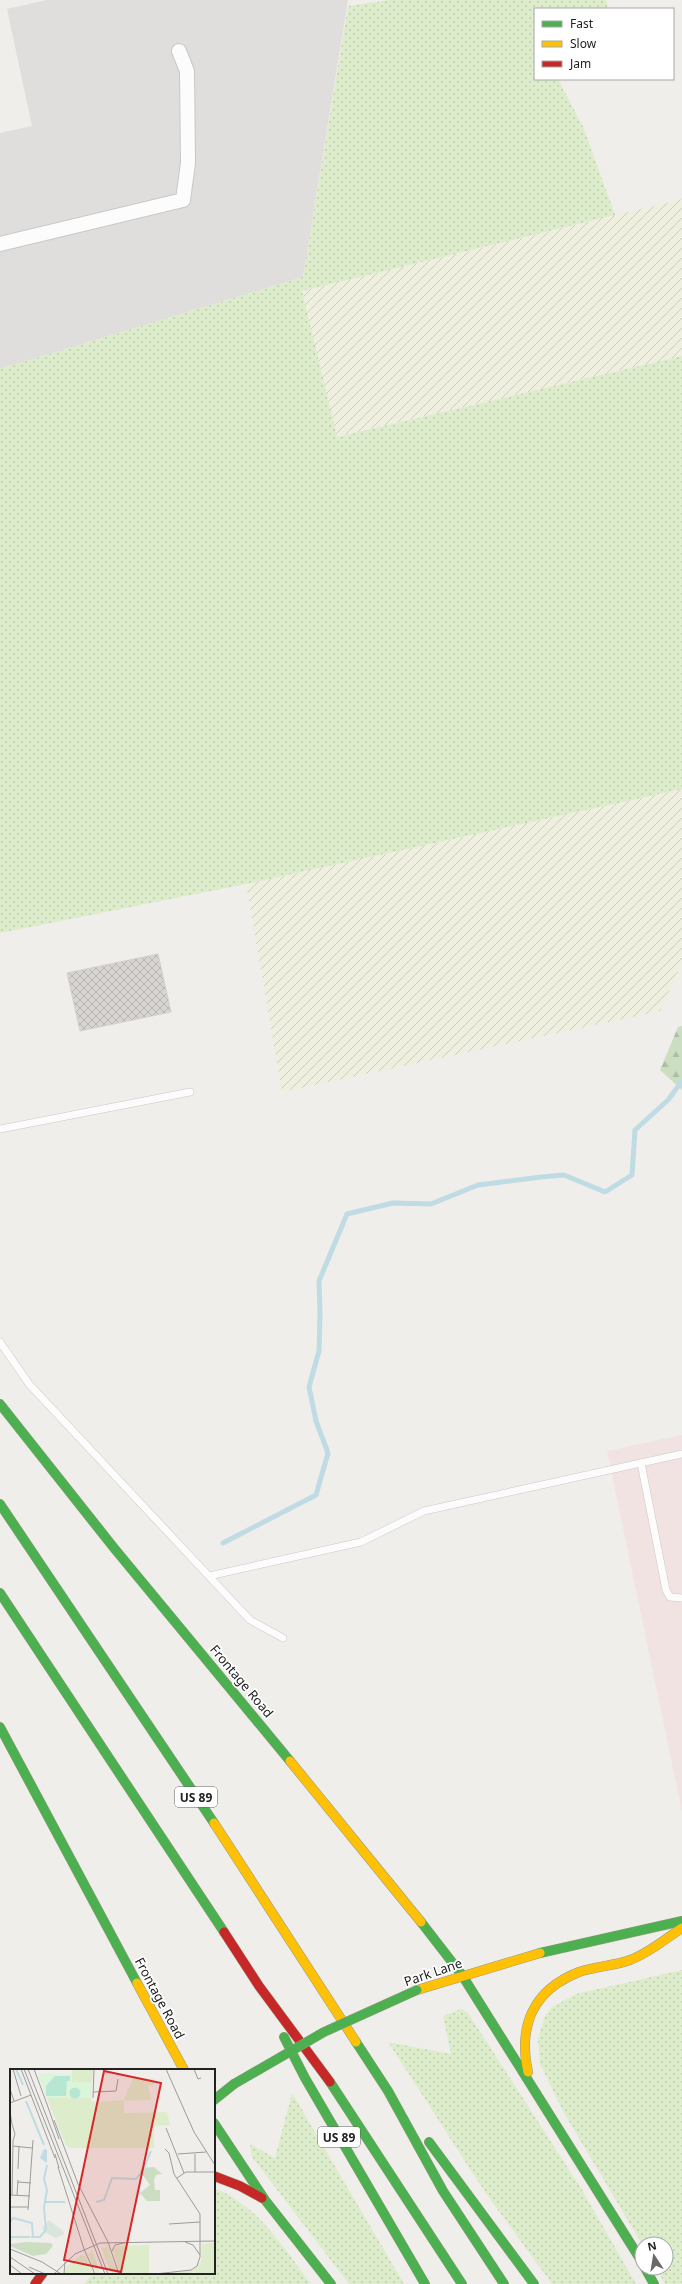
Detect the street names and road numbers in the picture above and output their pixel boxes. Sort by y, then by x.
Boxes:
street label: Frontage Road [206,1641,278,1721]
road number: US 89 [175,1787,217,1807]
street label: Frontage Road [131,1954,189,2042]
street label: Park Lane [402,1954,464,1990]
road number: US 89 [318,2127,360,2147]

